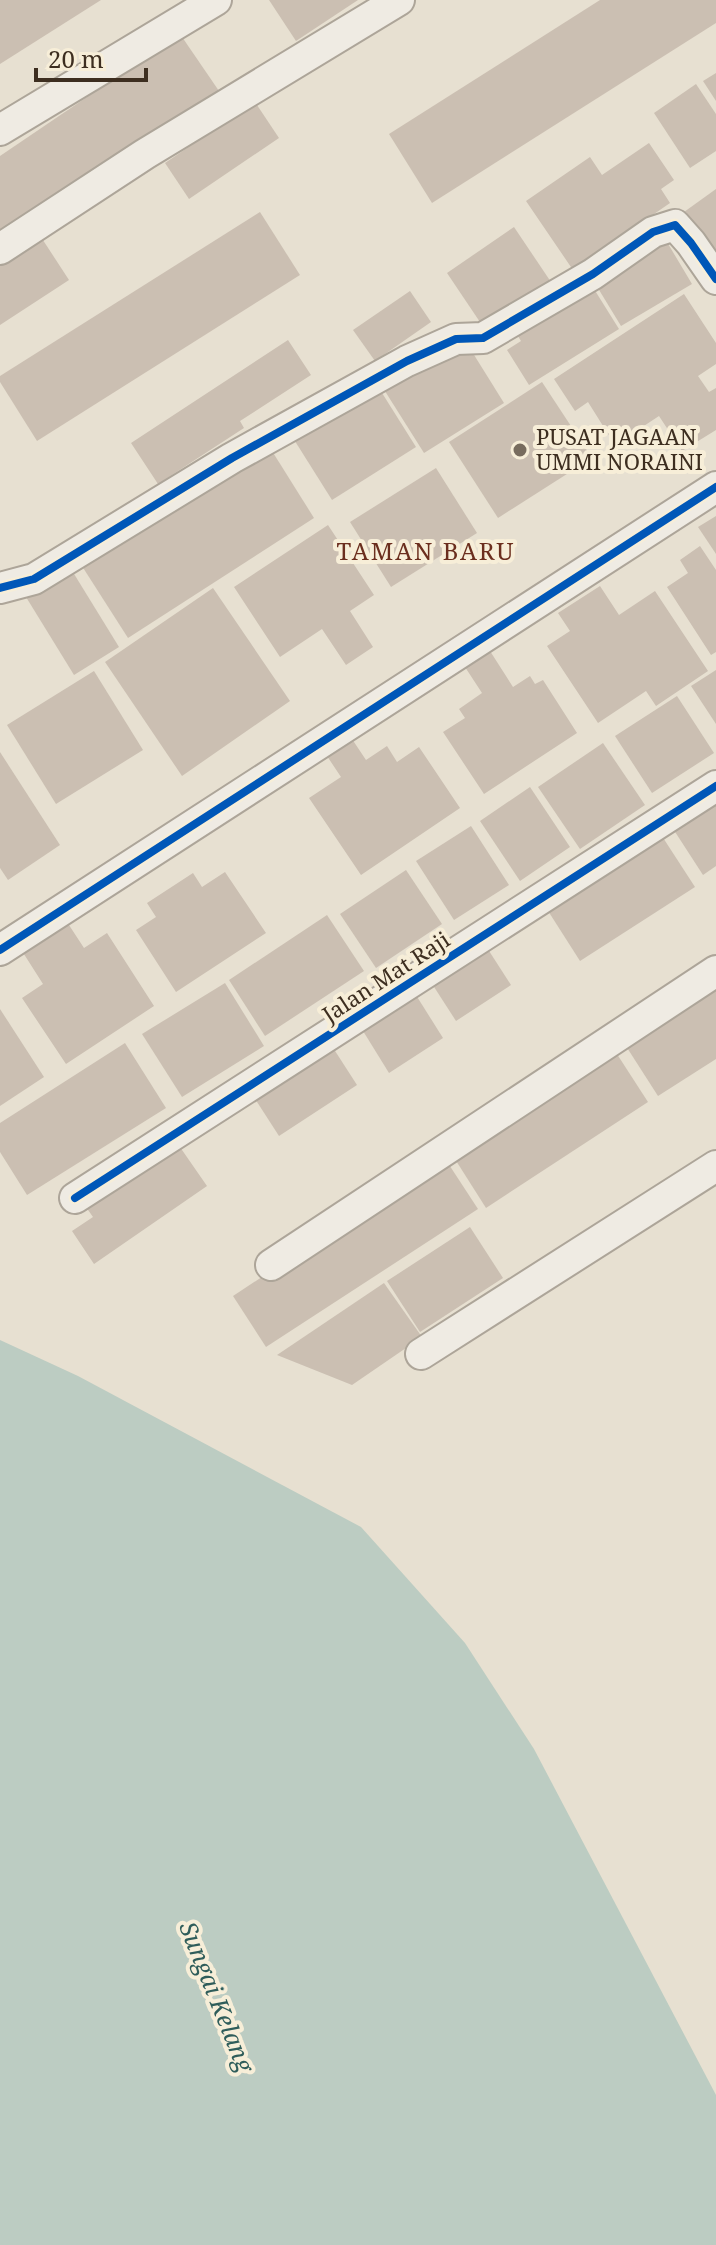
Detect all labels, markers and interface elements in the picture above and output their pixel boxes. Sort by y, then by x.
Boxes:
scale bar [36,32,146,82]
text: 20 m [48,42,104,75]
place label: PUSAT JAGAAN UMMI NORAINI [536,421,703,476]
marker: PUSAT JAGAAN UMMI NORAINI [511,441,529,459]
district label: TAMAN BARU [336,534,516,567]
street label: Jalan Mat Raji [315,924,455,1029]
water label: Sungai Kelang [172,1916,263,2078]

